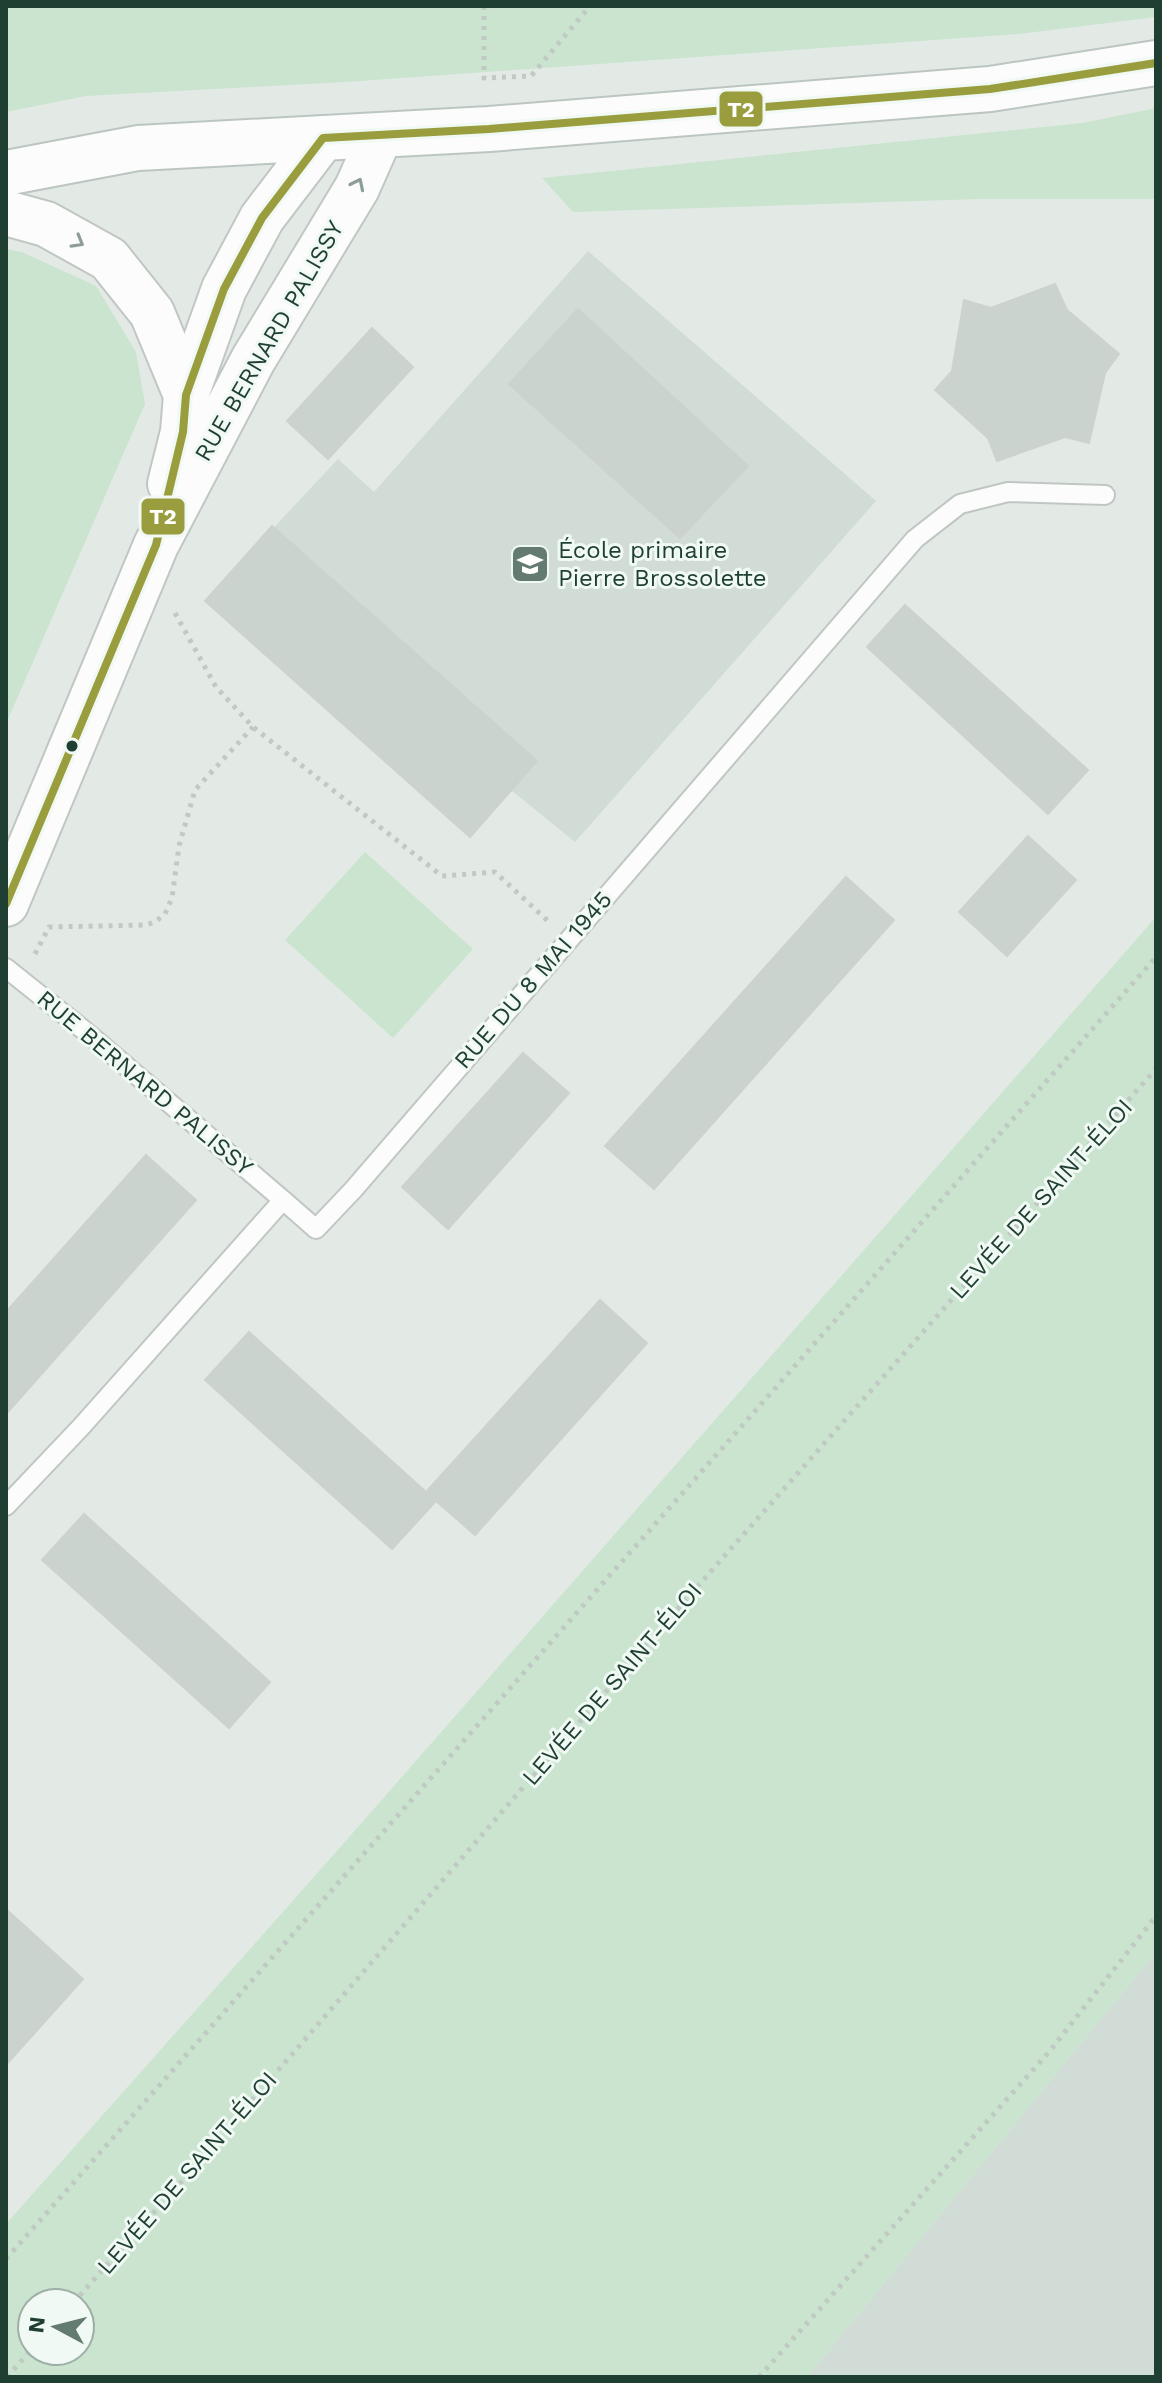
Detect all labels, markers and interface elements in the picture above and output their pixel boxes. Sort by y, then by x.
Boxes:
line badge: T2 [718,90,764,128]
text: T2 [727,97,755,122]
one-way arrow [348,177,364,192]
street label: RUE BERNARD PALISSY [189,215,350,466]
one-way arrow [69,232,84,248]
line badge: T2 [140,497,186,536]
text: T2 [149,504,177,529]
place label: École primaire Pierre Brossolette [558,536,767,592]
school or university icon: École primaire Pierre Brossolette [509,543,551,585]
unlabelled marker [64,738,80,754]
street label: RUE DU 8 MAI 1945 [448,886,618,1074]
street label: RUE BERNARD PALISSY [31,984,259,1182]
street label: LEVÉE DE SAINT-ÉLOI [944,1093,1138,1305]
street label: LEVÉE DE SAINT-ÉLOI [516,1577,708,1791]
street label: LEVÉE DE SAINT-ÉLOI [91,2066,283,2280]
north arrow [16,2287,96,2367]
text: N [23,2315,50,2334]

